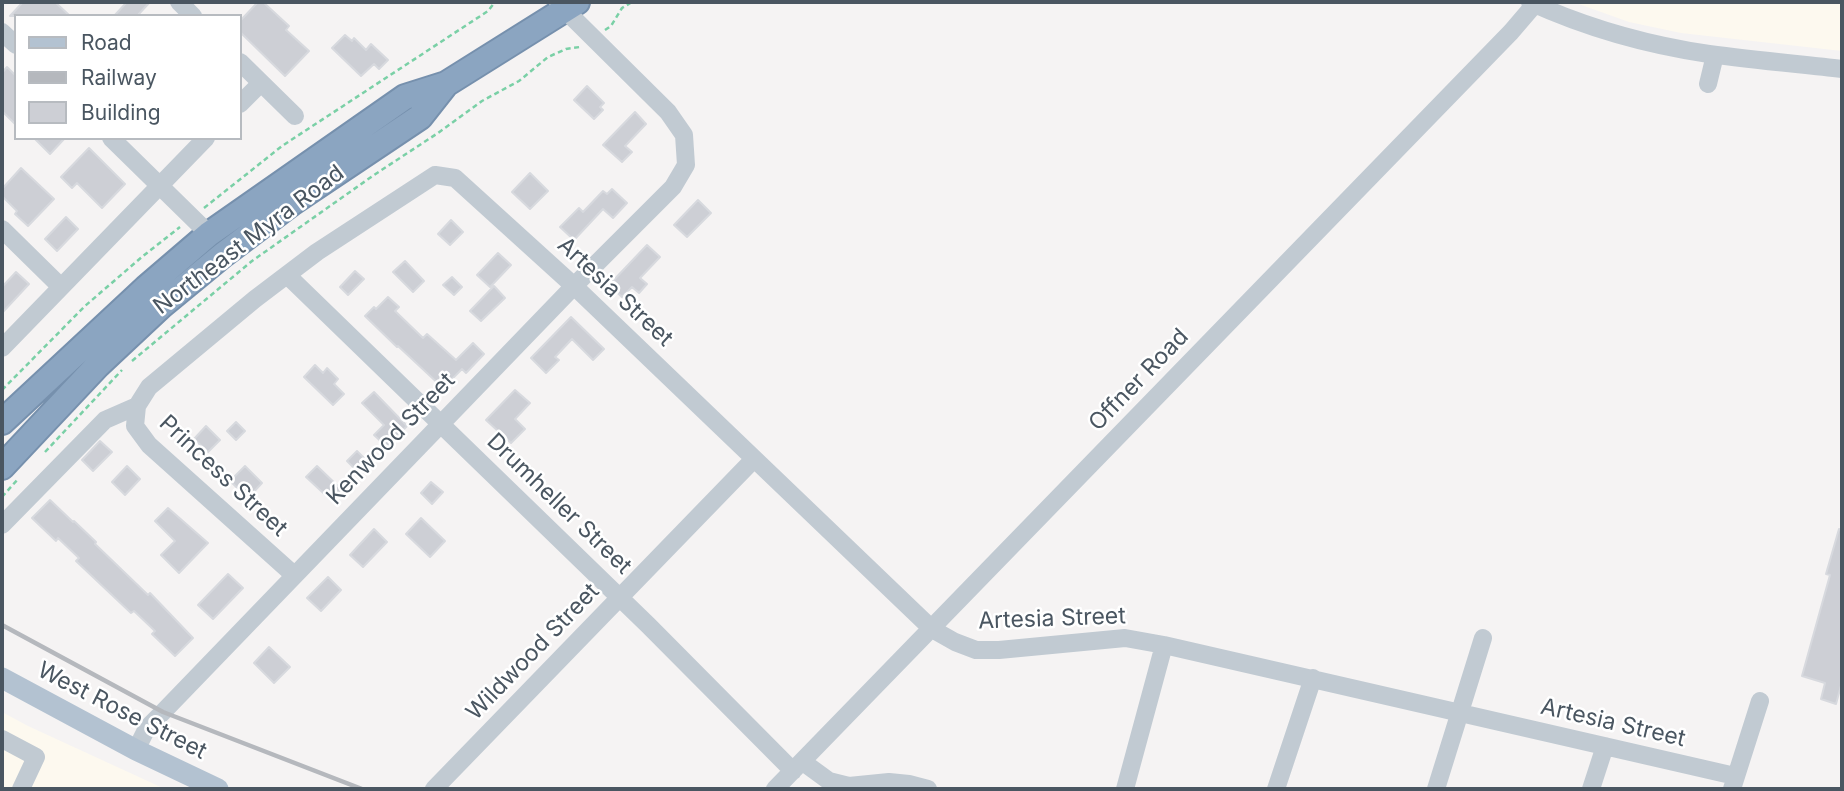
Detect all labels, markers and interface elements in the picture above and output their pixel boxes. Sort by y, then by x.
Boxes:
legend [14,14,242,140]
text: Road [81,30,132,55]
text: Railway [81,65,157,90]
text: Building [81,100,161,125]
street label: Northeast Myra Road [148,159,350,321]
street label: Artesia Street [552,232,678,352]
street label: Offner Road [1083,323,1195,437]
street label: Kenwood Street [321,367,461,511]
street label: Princess Street [153,410,293,542]
street label: Drumheller Street [481,428,637,580]
street label: Wildwood Street [461,578,605,726]
street label: Artesia Street [978,603,1126,635]
street label: West Rose Street [33,656,211,766]
street label: Artesia Street [1538,693,1688,753]

